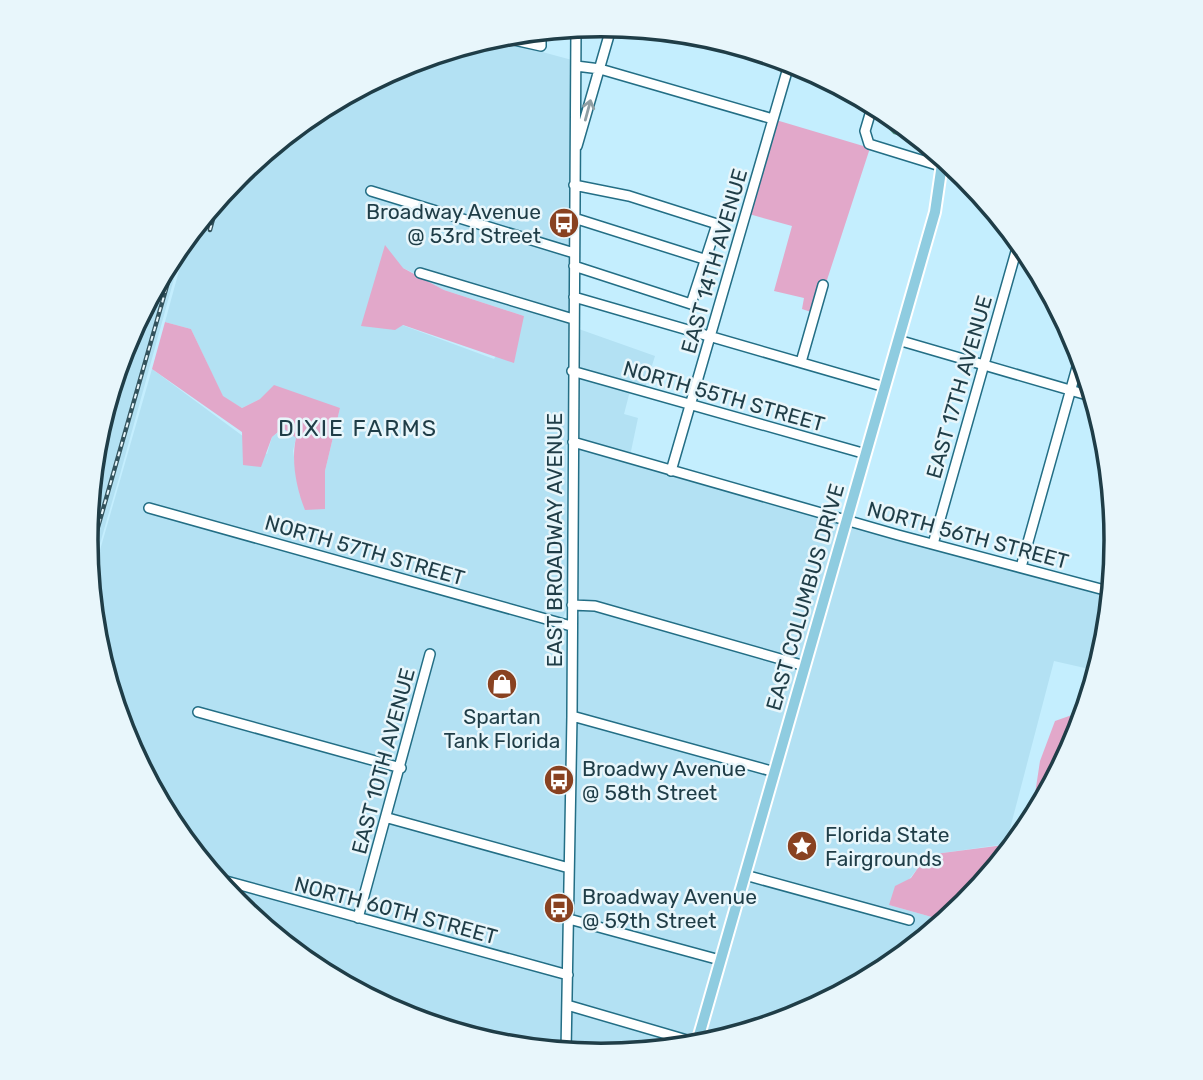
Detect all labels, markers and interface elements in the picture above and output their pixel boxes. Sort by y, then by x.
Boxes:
one-way arrow [582,100,595,122]
street label: EAST 14TH AVENUE [676,166,752,356]
place label: Broadway Avenue @ 53rd Street [366,199,541,248]
bus stop icon: Broadway Avenue @ 53rd Street [547,206,581,240]
street label: EAST 17TH AVENUE [921,293,997,481]
street label: NORTH 55TH STREET [620,355,828,437]
street label: EAST BROADWAY AVENUE [542,413,567,667]
district label: DIXIE FARMS [278,414,438,442]
street label: EAST COLUMBUS DRIVE [761,481,849,713]
street label: NORTH 56TH STREET [864,496,1072,574]
street label: NORTH 57TH STREET [262,510,468,590]
street label: EAST 10TH AVENUE [346,665,420,857]
shop icon: Spartan Tank Florida [485,667,519,701]
place label: Spartan Tank Florida [444,704,560,753]
place label: Broadwy Avenue @ 58th Street [582,756,746,805]
bus stop icon: Broadwy Avenue @ 58th Street [542,763,576,797]
place label: Florida State Fairgrounds [825,822,949,871]
place icon: Florida State Fairgrounds [785,829,819,863]
street label: NORTH 60TH STREET [292,871,500,949]
place label: Broadway Avenue @ 59th Street [582,884,757,933]
bus stop icon: Broadway Avenue @ 59th Street [542,891,576,925]

